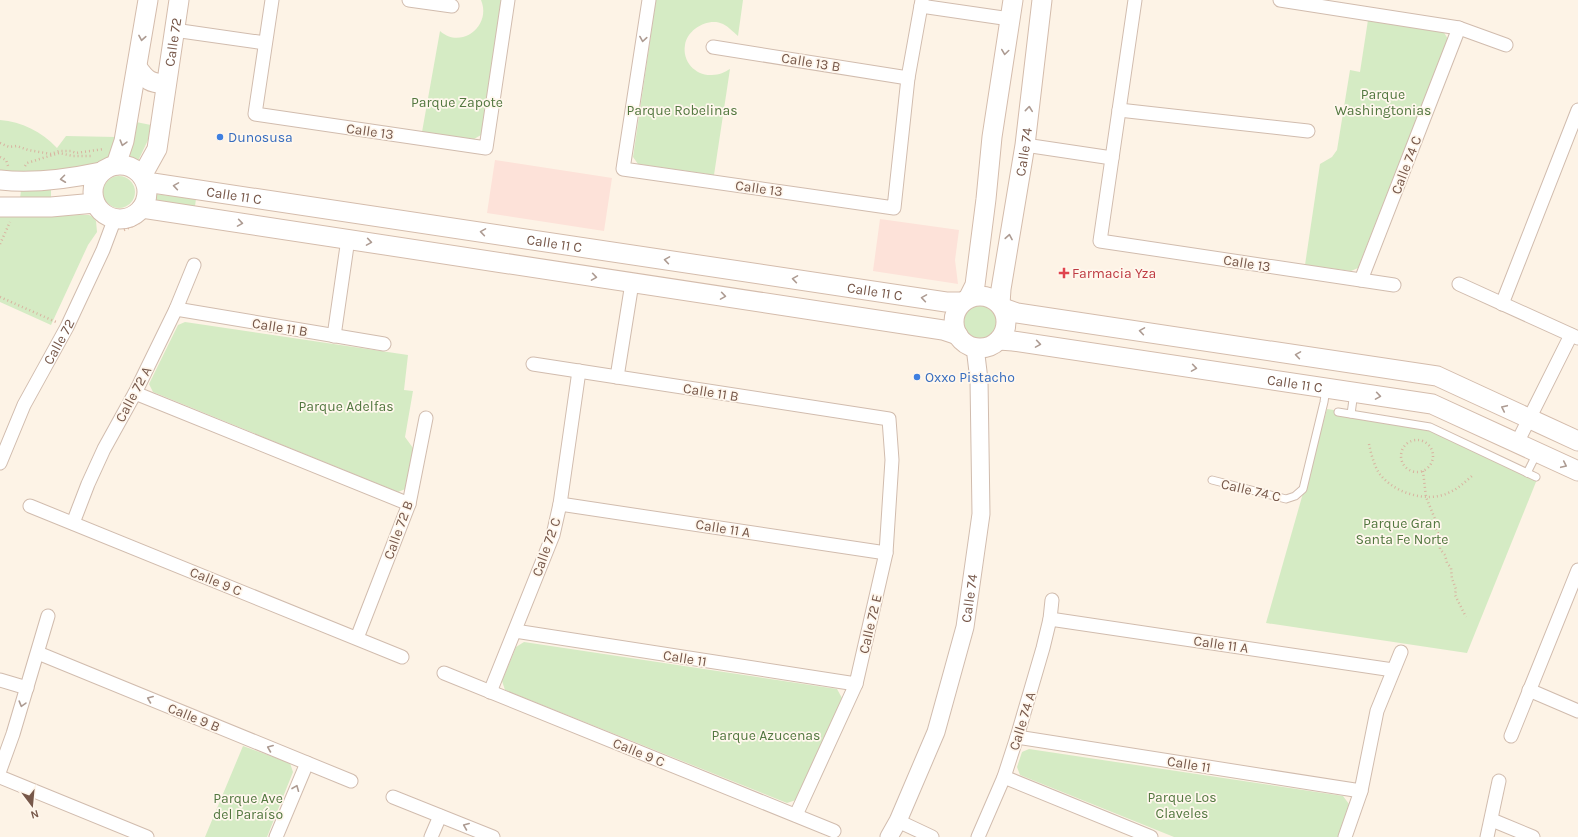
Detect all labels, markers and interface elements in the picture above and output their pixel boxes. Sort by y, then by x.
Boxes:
street label: Calle 72 [161,16,185,68]
one-way arrow [138,35,147,42]
one-way arrow [639,35,648,42]
street label: Calle 13 B [780,49,842,76]
one-way arrow [1001,49,1010,55]
park label: Parque Washingtonias [1335,86,1431,119]
park label: Parque Zapote [411,94,503,111]
park label: Parque Robelinas [626,102,738,119]
one-way arrow [1024,106,1033,112]
street label: Calle 13 [345,120,395,143]
street label: Calle 74 [1012,126,1036,178]
place label: Dunosusa [228,129,293,146]
marker: Dunosusa [215,132,225,142]
street label: Calle 74 C [1388,134,1425,197]
one-way arrow [119,140,128,147]
one-way arrow [60,174,66,183]
street label: Calle 13 [734,177,784,200]
one-way arrow [173,182,179,191]
street label: Calle 11 C [205,183,263,208]
one-way arrow [237,218,243,227]
one-way arrow [480,228,486,237]
street label: Calle 11 C [525,231,583,256]
one-way arrow [1005,234,1013,240]
one-way arrow [366,238,372,246]
street label: Calle 13 [1222,251,1272,276]
one-way arrow [664,256,670,265]
place label: Farmacia Yza [1072,265,1156,282]
marker: Farmacia Yza [1059,268,1069,278]
one-way arrow [591,272,597,281]
one-way arrow [792,275,798,284]
street label: Calle 11 C [846,279,904,304]
one-way arrow [720,291,726,300]
one-way arrow [921,295,927,303]
street label: Calle 11 B [251,315,309,340]
street label: Calle 72 [40,316,78,368]
one-way arrow [1139,328,1145,336]
one-way arrow [1035,339,1041,348]
one-way arrow [1295,351,1301,360]
street label: Calle 72 A [112,363,155,425]
one-way arrow [1191,363,1197,372]
place label: Oxxo Pistacho [925,369,1015,386]
street label: Calle 11 C [1266,371,1324,396]
marker: Oxxo Pistacho [912,372,922,382]
street label: Calle 11 B [682,380,740,405]
one-way arrow [1375,391,1381,400]
park label: Parque Adelfas [299,398,394,415]
one-way arrow [1501,405,1509,413]
one-way arrow [1560,460,1567,468]
street label: Calle 74 C [1219,475,1282,506]
street label: Calle 72 B [380,498,417,562]
street label: Calle 72 C [528,515,564,579]
park label: Parque Gran Santa Fe Norte [1355,515,1449,548]
street label: Calle 11 A [694,516,752,541]
street label: Calle 9 C [187,563,244,600]
street label: Calle 74 [958,573,981,624]
street label: Calle 72 E [855,593,886,656]
street label: Calle 11 A [1192,632,1249,657]
street label: Calle 11 [662,647,708,670]
street label: Calle 74 A [1006,690,1039,753]
one-way arrow [147,695,154,703]
street label: Calle 9 B [165,699,222,736]
one-way arrow [18,700,27,707]
park label: Parque Azucenas [712,727,820,744]
street label: Calle 9 C [610,734,667,771]
one-way arrow [267,745,275,753]
street label: Calle 11 [1166,753,1212,776]
one-way arrow [292,784,300,791]
north arrow [12,785,52,825]
park label: Parque Los Claveles [1147,789,1217,822]
park label: Parque Ave del Paraíso [213,790,283,823]
text: N [29,807,40,821]
one-way arrow [463,823,470,831]

